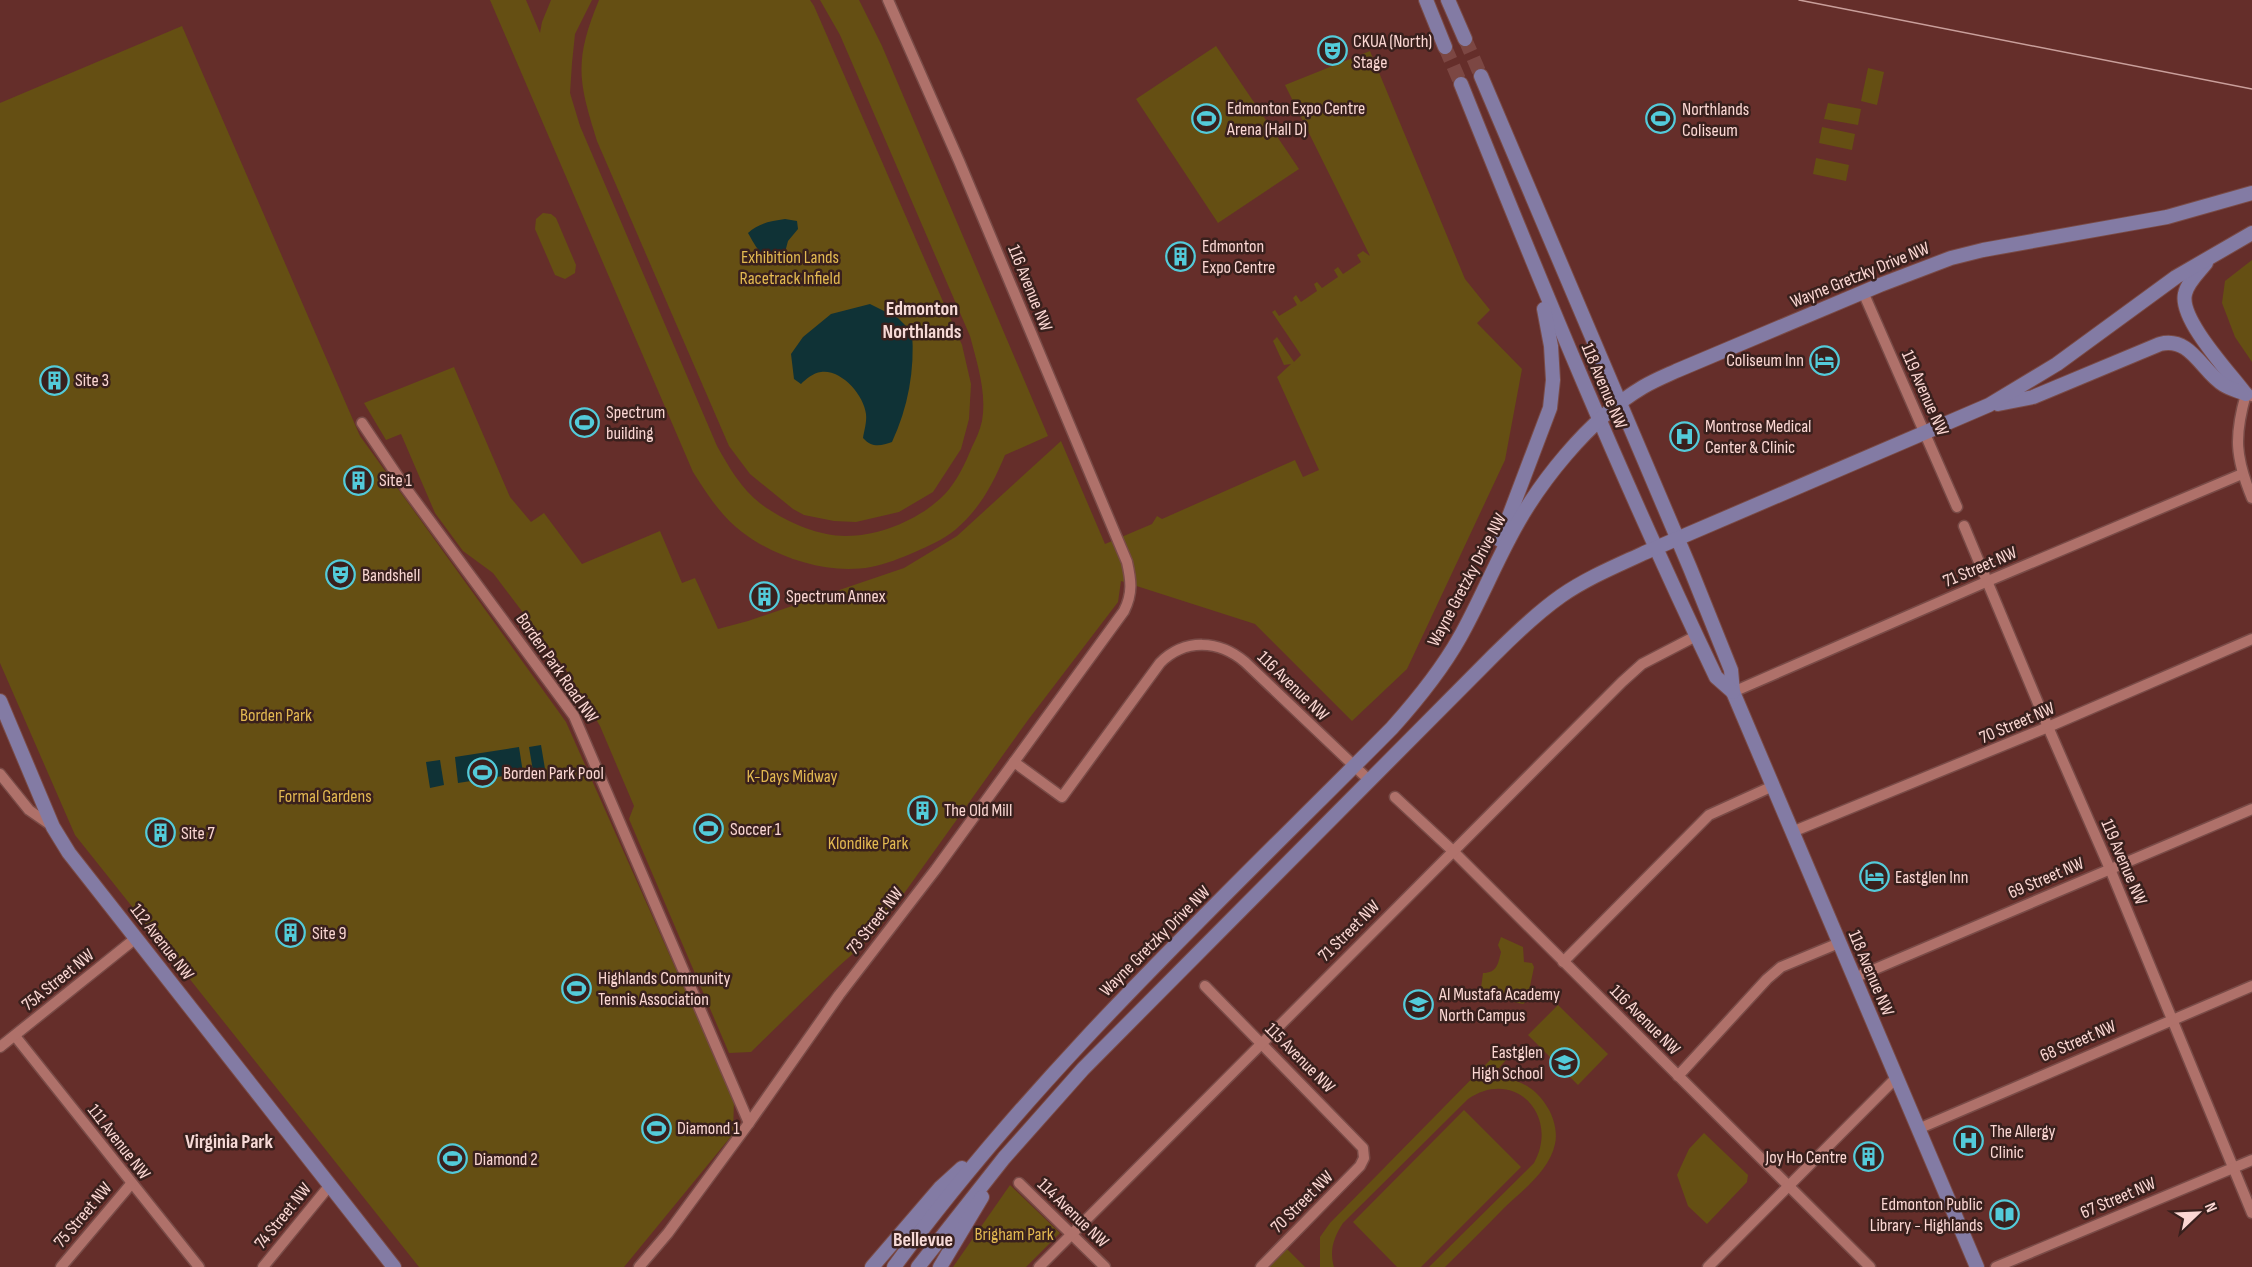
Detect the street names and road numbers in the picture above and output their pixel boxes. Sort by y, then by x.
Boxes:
street label: Wayne Gretzky Drive NW [1788,237,1933,312]
street label: 116 Avenue NW [1003,242,1057,334]
street label: 118 Avenue NW [1577,340,1632,432]
street label: 119 Avenue NW [1897,347,1953,439]
street label: Wayne Gretzky Drive NW [1423,510,1511,650]
street label: 71 Street NW [1940,542,2020,592]
street label: Borden Park Road NW [512,609,603,727]
street label: 116 Avenue NW [1253,647,1333,725]
street label: 70 Street NW [1976,698,2058,748]
street label: 119 Avenue NW [2097,816,2152,908]
street label: 69 Street NW [2005,853,2087,903]
street label: Wayne Gretzky Drive NW [1095,881,1215,1001]
street label: 73 Street NW [842,883,908,959]
street label: 71 Street NW [1314,896,1384,966]
street label: 112 Avenue NW [126,900,198,984]
street label: 118 Avenue NW [1844,927,1899,1019]
street label: 75A Street NW [18,944,99,1015]
street label: 116 Avenue NW [1605,980,1685,1060]
street label: 68 Street NW [2037,1016,2119,1066]
street label: 115 Avenue NW [1261,1019,1340,1098]
street label: 111 Avenue NW [83,1100,155,1184]
street label: 70 Street NW [1266,1166,1338,1238]
street label: 67 Street NW [2077,1173,2159,1223]
street label: 114 Avenue NW [1033,1174,1113,1252]
street label: 75 Street NW [50,1178,117,1252]
street label: 74 Street NW [250,1179,316,1253]

